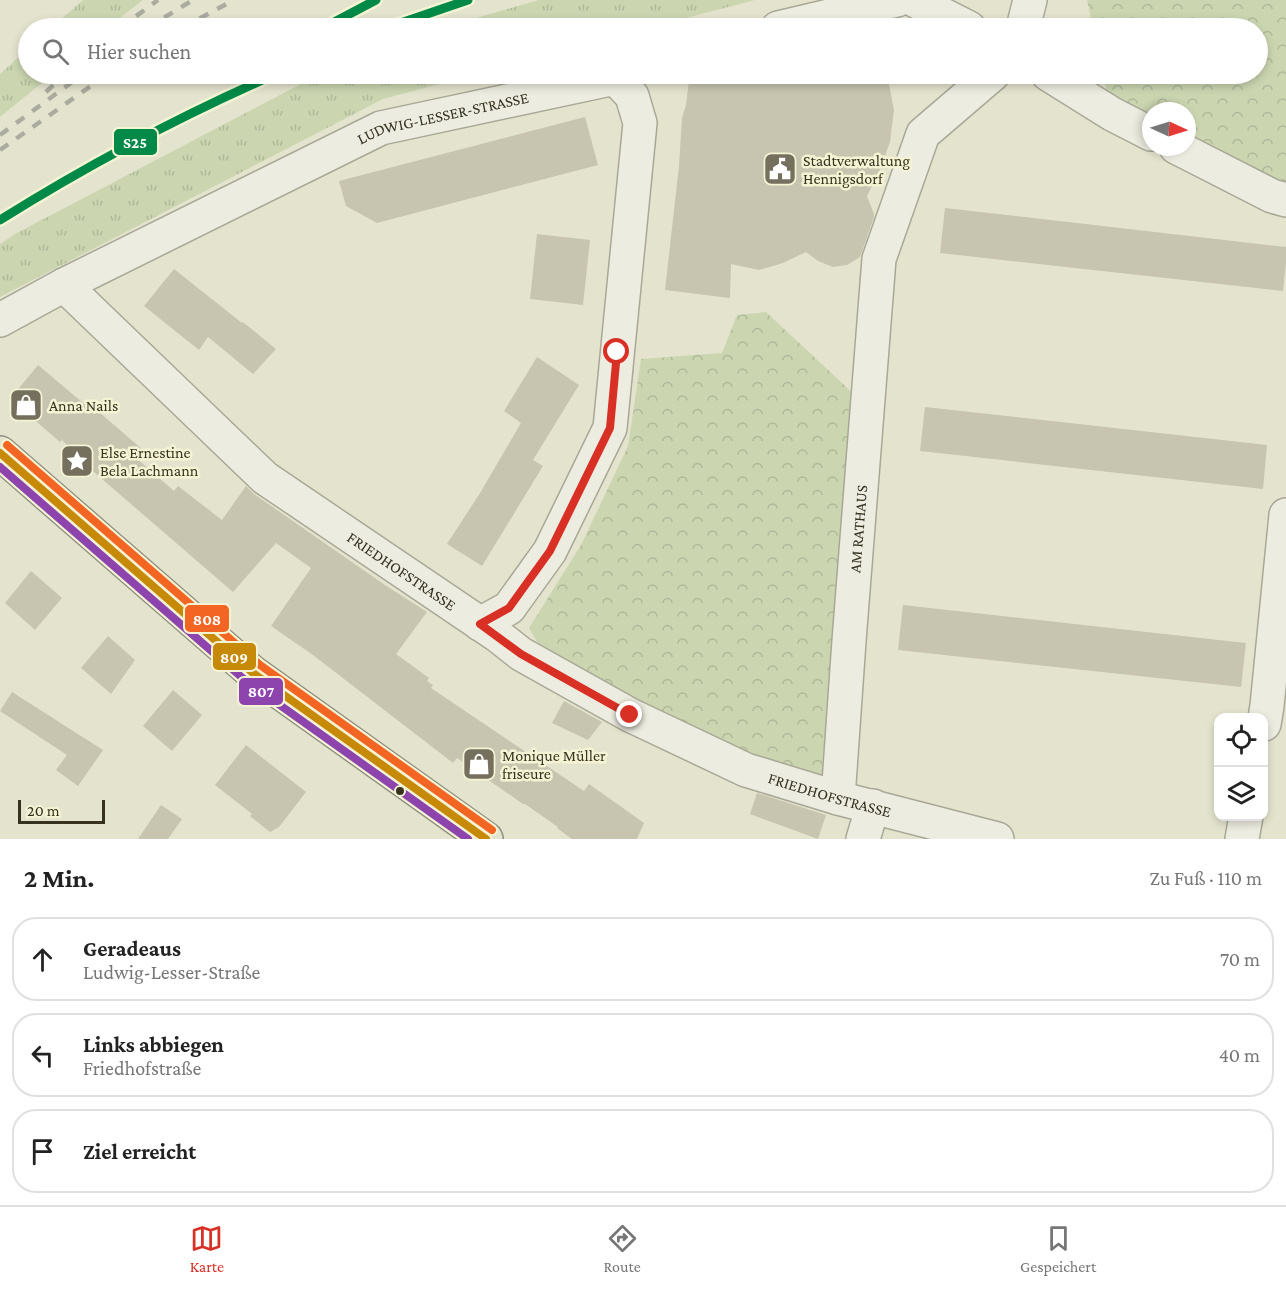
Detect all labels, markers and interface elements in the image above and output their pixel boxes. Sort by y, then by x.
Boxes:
search box [18,18,1268,84]
icon: search [39,35,72,68]
text: Hier suchen [87,39,191,64]
street label: LUDWIG-LESSER-STRASSE [354,89,530,148]
north arrow [1142,102,1196,156]
line badge: S25 [113,128,158,156]
text: S25 [123,134,147,151]
public building icon: Stadtverwaltung Hennigsdorf [762,151,798,187]
place label: Stadtverwaltung Hennigsdorf [803,152,910,188]
route start [603,338,629,364]
shop icon: Anna Nails [8,387,44,423]
place label: Anna Nails [49,397,118,414]
place icon: Else Ernestine Bela Lachmann [59,443,95,479]
place label: Else Ernestine Bela Lachmann [100,444,199,479]
street label: AM RATHAUS [846,484,870,573]
street label: FRIEDHOFSTRASSE [344,528,459,614]
line badge: 808 [184,604,230,633]
text: 808 [193,611,221,628]
line badge: 809 [212,642,257,671]
text: 809 [220,649,248,666]
line badge: 807 [238,677,284,706]
text: 807 [248,683,274,700]
route end [616,701,642,727]
map controls [1214,713,1268,821]
button: locate [1214,713,1268,767]
shop icon: Monique Müller friseure [461,746,497,782]
place label: Monique Müller friseure [502,747,606,782]
button: layers [1214,767,1268,821]
street label: FRIEDHOFSTRASSE [766,769,893,820]
unlabelled marker [394,785,406,797]
scale bar [18,797,105,824]
text: 20 m [27,802,60,819]
text: 2 Min. [24,864,95,893]
text: Zu Fuß · 110 m [1149,867,1262,889]
text: Geradeaus [83,936,181,961]
icon: ahead [26,943,59,976]
text: 70 m [1220,948,1260,970]
text: Ludwig-Lesser-Straße [83,961,260,983]
text: Links abbiegen [83,1032,224,1057]
icon: left [26,1039,59,1072]
text: 40 m [1219,1044,1260,1066]
text: Friedhofstraße [83,1057,201,1079]
icon: arrive [26,1135,59,1168]
text: Ziel erreicht [83,1139,196,1164]
tab: Karte [190,1222,224,1275]
tab: Route [603,1222,641,1275]
tab: Gespeichert [1020,1222,1096,1275]

